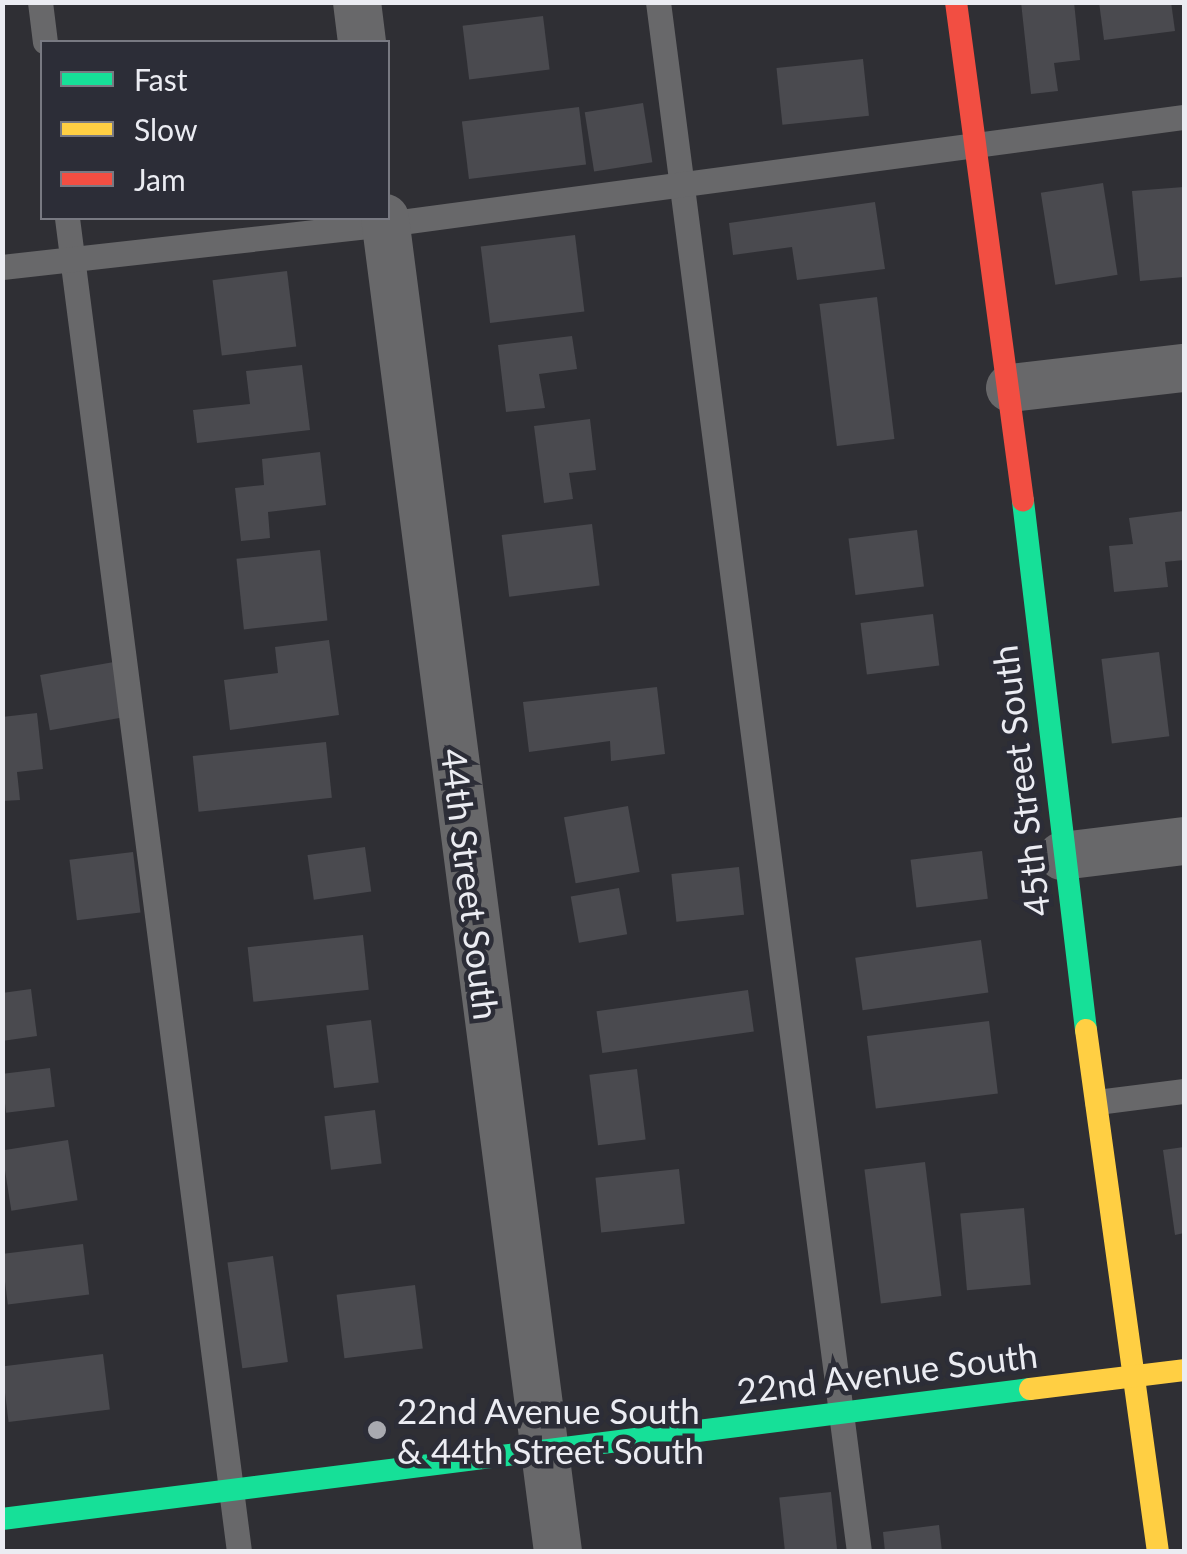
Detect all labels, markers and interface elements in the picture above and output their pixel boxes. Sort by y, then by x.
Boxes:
legend [40,40,390,220]
text: Fast [134,61,188,97]
text: Slow [134,111,197,147]
text: Jam [134,161,186,197]
street label: 45th Street South [983,643,1057,919]
street label: 44th Street South [434,746,508,1022]
street label: 22nd Avenue South [734,1333,1040,1411]
place label: 22nd Avenue South & 44th Street South [397,1389,704,1471]
marker: 22nd Avenue South & 44th Street South [366,1419,388,1441]

